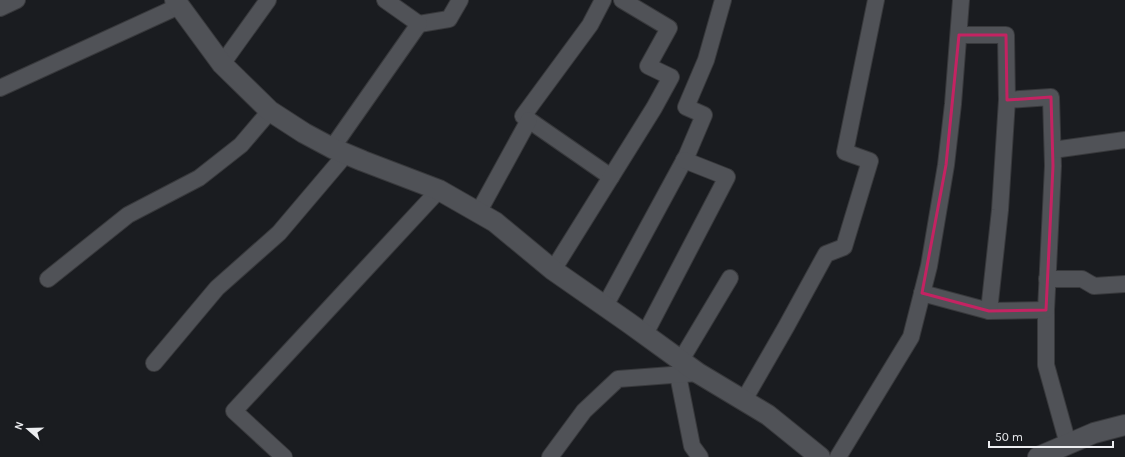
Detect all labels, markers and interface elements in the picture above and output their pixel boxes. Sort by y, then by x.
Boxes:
north arrow [8,409,48,449]
text: N [12,420,27,432]
scale bar [989,423,1113,449]
text: 50 m [995,430,1023,444]

